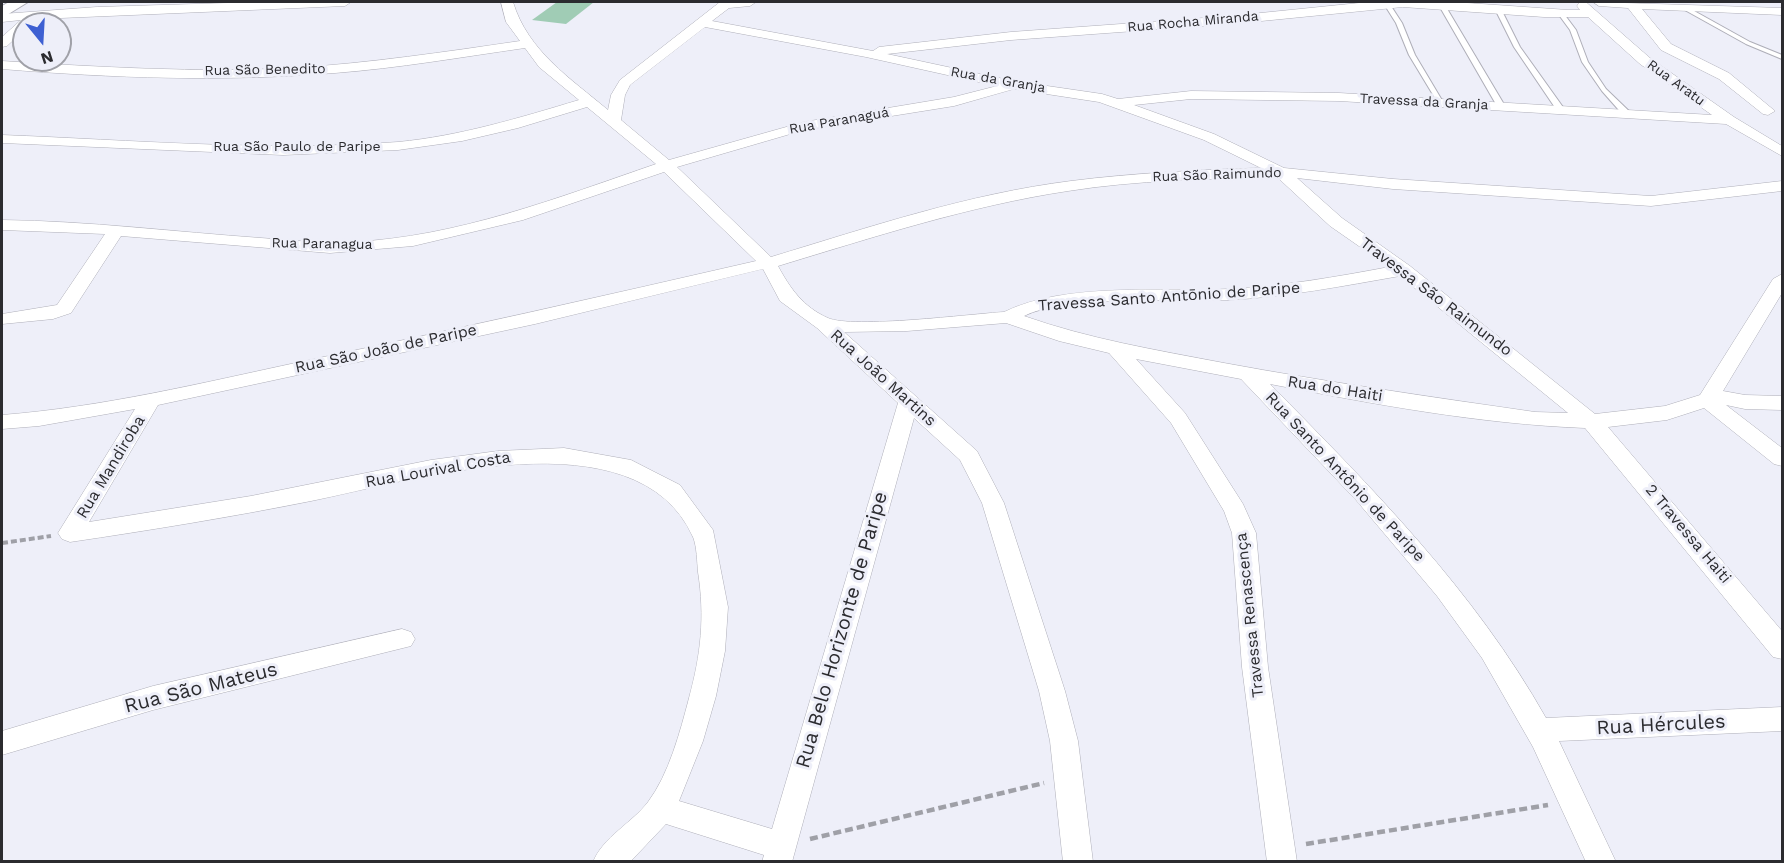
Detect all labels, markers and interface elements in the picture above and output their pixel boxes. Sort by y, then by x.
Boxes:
street label: Rua Rocha Miranda [1127,8,1259,36]
north arrow [12,12,72,72]
text: N [39,47,56,69]
street label: Rua Aratu [1644,56,1708,110]
street label: Rua São Benedito [204,61,326,79]
street label: Rua da Granja [949,63,1047,97]
street label: Travessa da Granja [1359,90,1489,114]
street label: Rua Paranaguá [788,104,890,138]
street label: Rua São Paulo de Paripe [213,139,381,155]
street label: Rua São Raimundo [1152,164,1282,186]
street label: Travessa São Raimundo [1356,234,1516,360]
street label: Rua Paranagua [271,235,373,253]
street label: Travessa Santo Antōnio de Paripe [1037,278,1301,316]
street label: Rua São João de Paripe [293,320,479,378]
street label: Rua João Martins [826,326,940,430]
street label: Rua do Haiti [1286,372,1384,406]
street label: Rua Santo Antônio de Paripe [1261,388,1429,566]
street label: Rua Mandiroba [73,412,149,522]
street label: Rua Lourival Costa [364,448,512,492]
street label: 2 Travessa Haiti [1641,481,1735,587]
street label: Rua Belo Horizonte de Paripe [791,489,893,771]
street label: Travessa Renascença [1232,532,1268,698]
street label: Rua São Mateus [122,657,280,719]
street label: Rua Hércules [1596,710,1726,740]

